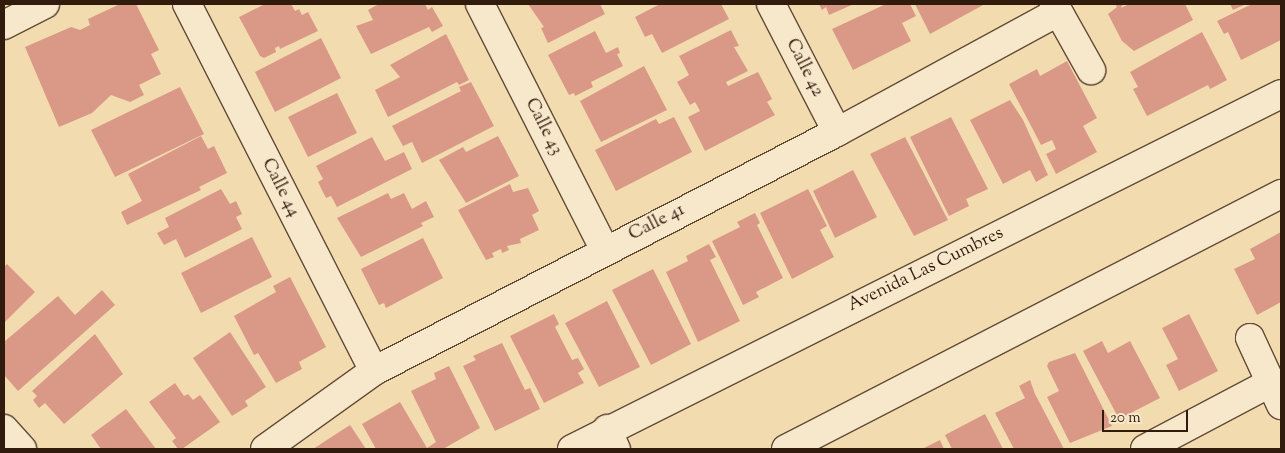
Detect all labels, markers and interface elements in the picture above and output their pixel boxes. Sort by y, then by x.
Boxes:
street label: Calle 42 [780,35,828,101]
street label: Calle 43 [520,95,566,159]
street label: Calle 44 [256,155,304,221]
street label: Calle 41 [625,200,689,246]
street label: Avenida Las Cumbres [845,223,1007,317]
scale bar [1105,400,1191,432]
text: 20 m [1110,408,1141,429]

